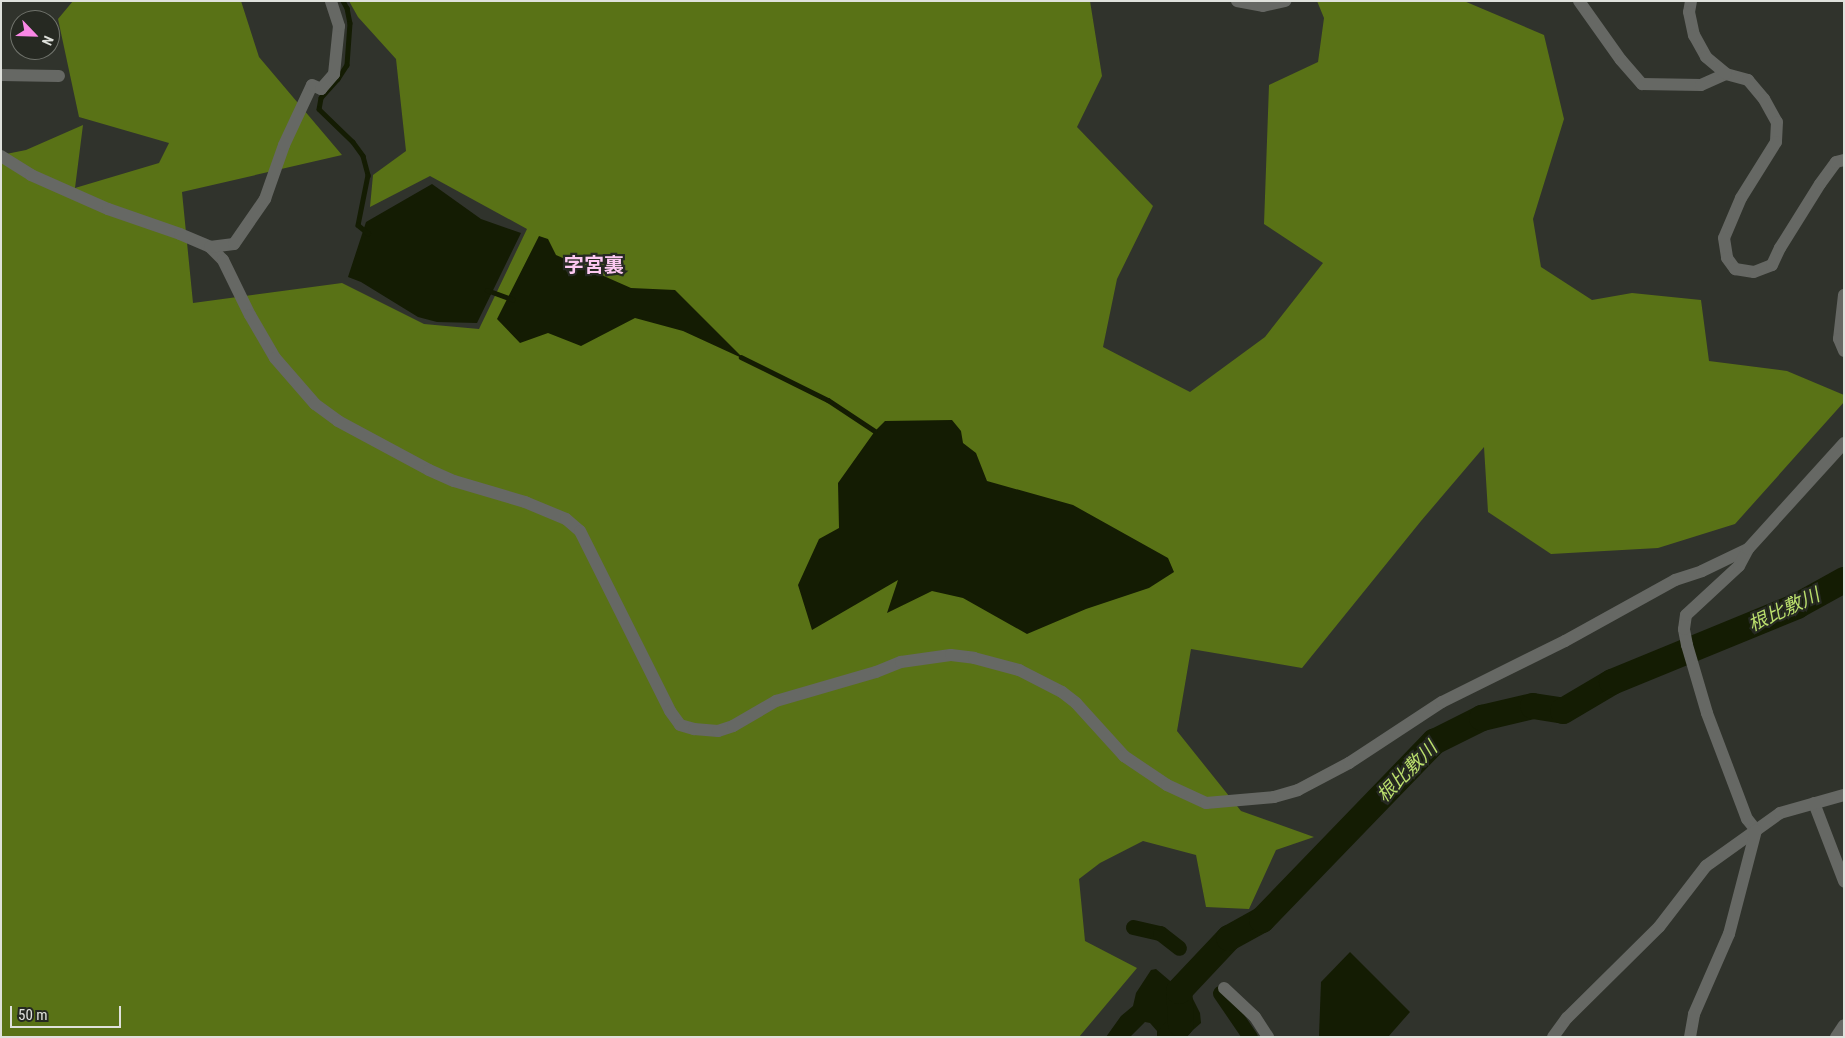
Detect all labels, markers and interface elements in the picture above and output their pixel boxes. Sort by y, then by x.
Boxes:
north arrow [10,10,60,60]
text: N [39,34,57,48]
district label: 字宮裏 [564,253,624,277]
water label: 根比敷川 [1745,584,1823,636]
water label: 根比敷川 [1372,737,1442,807]
scale bar [12,996,124,1028]
text: 50 m [18,1006,48,1024]

